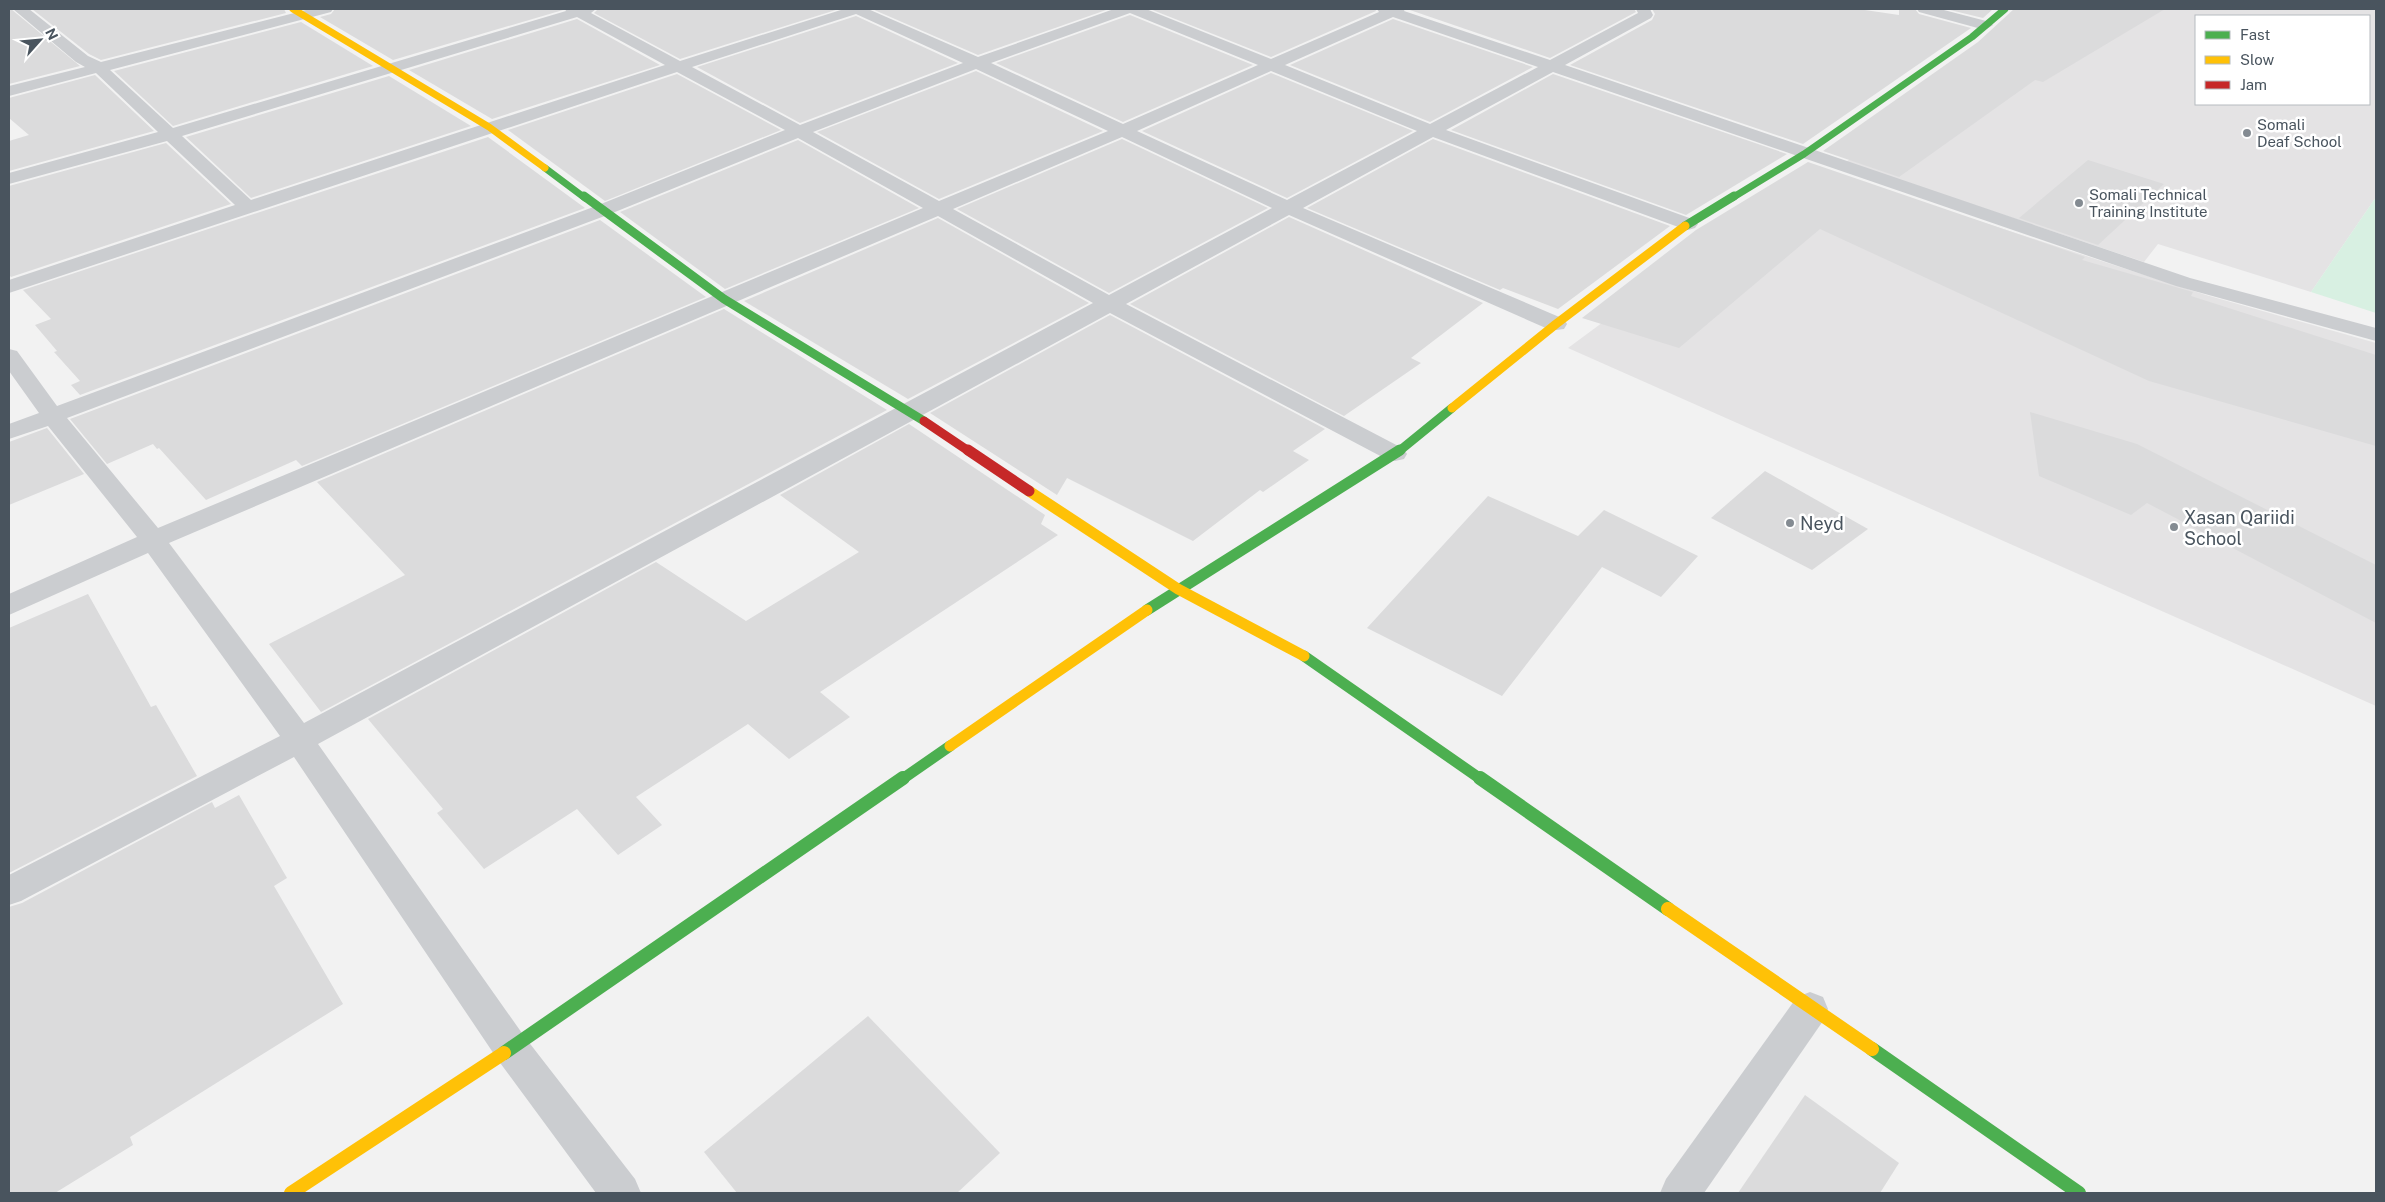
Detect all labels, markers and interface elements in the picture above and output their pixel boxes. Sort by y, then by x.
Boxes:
north arrow [15,15,65,65]
legend [2195,15,2370,105]
text: N [42,26,61,43]
text: Fast [2240,26,2270,43]
text: Slow [2240,51,2275,68]
text: Jam [2240,76,2267,93]
place label: Somali Deaf School [2257,116,2342,150]
marker: Somali Deaf School [2241,127,2253,139]
place label: Somali Technical Training Institute [2089,186,2208,220]
marker: Somali Technical Training Institute [2073,197,2085,209]
place label: Xasan Qariidi School [2184,507,2295,549]
place label: Neyd [1800,513,1844,534]
marker: Neyd [1784,517,1796,529]
marker: Xasan Qariidi School [2168,521,2180,533]

